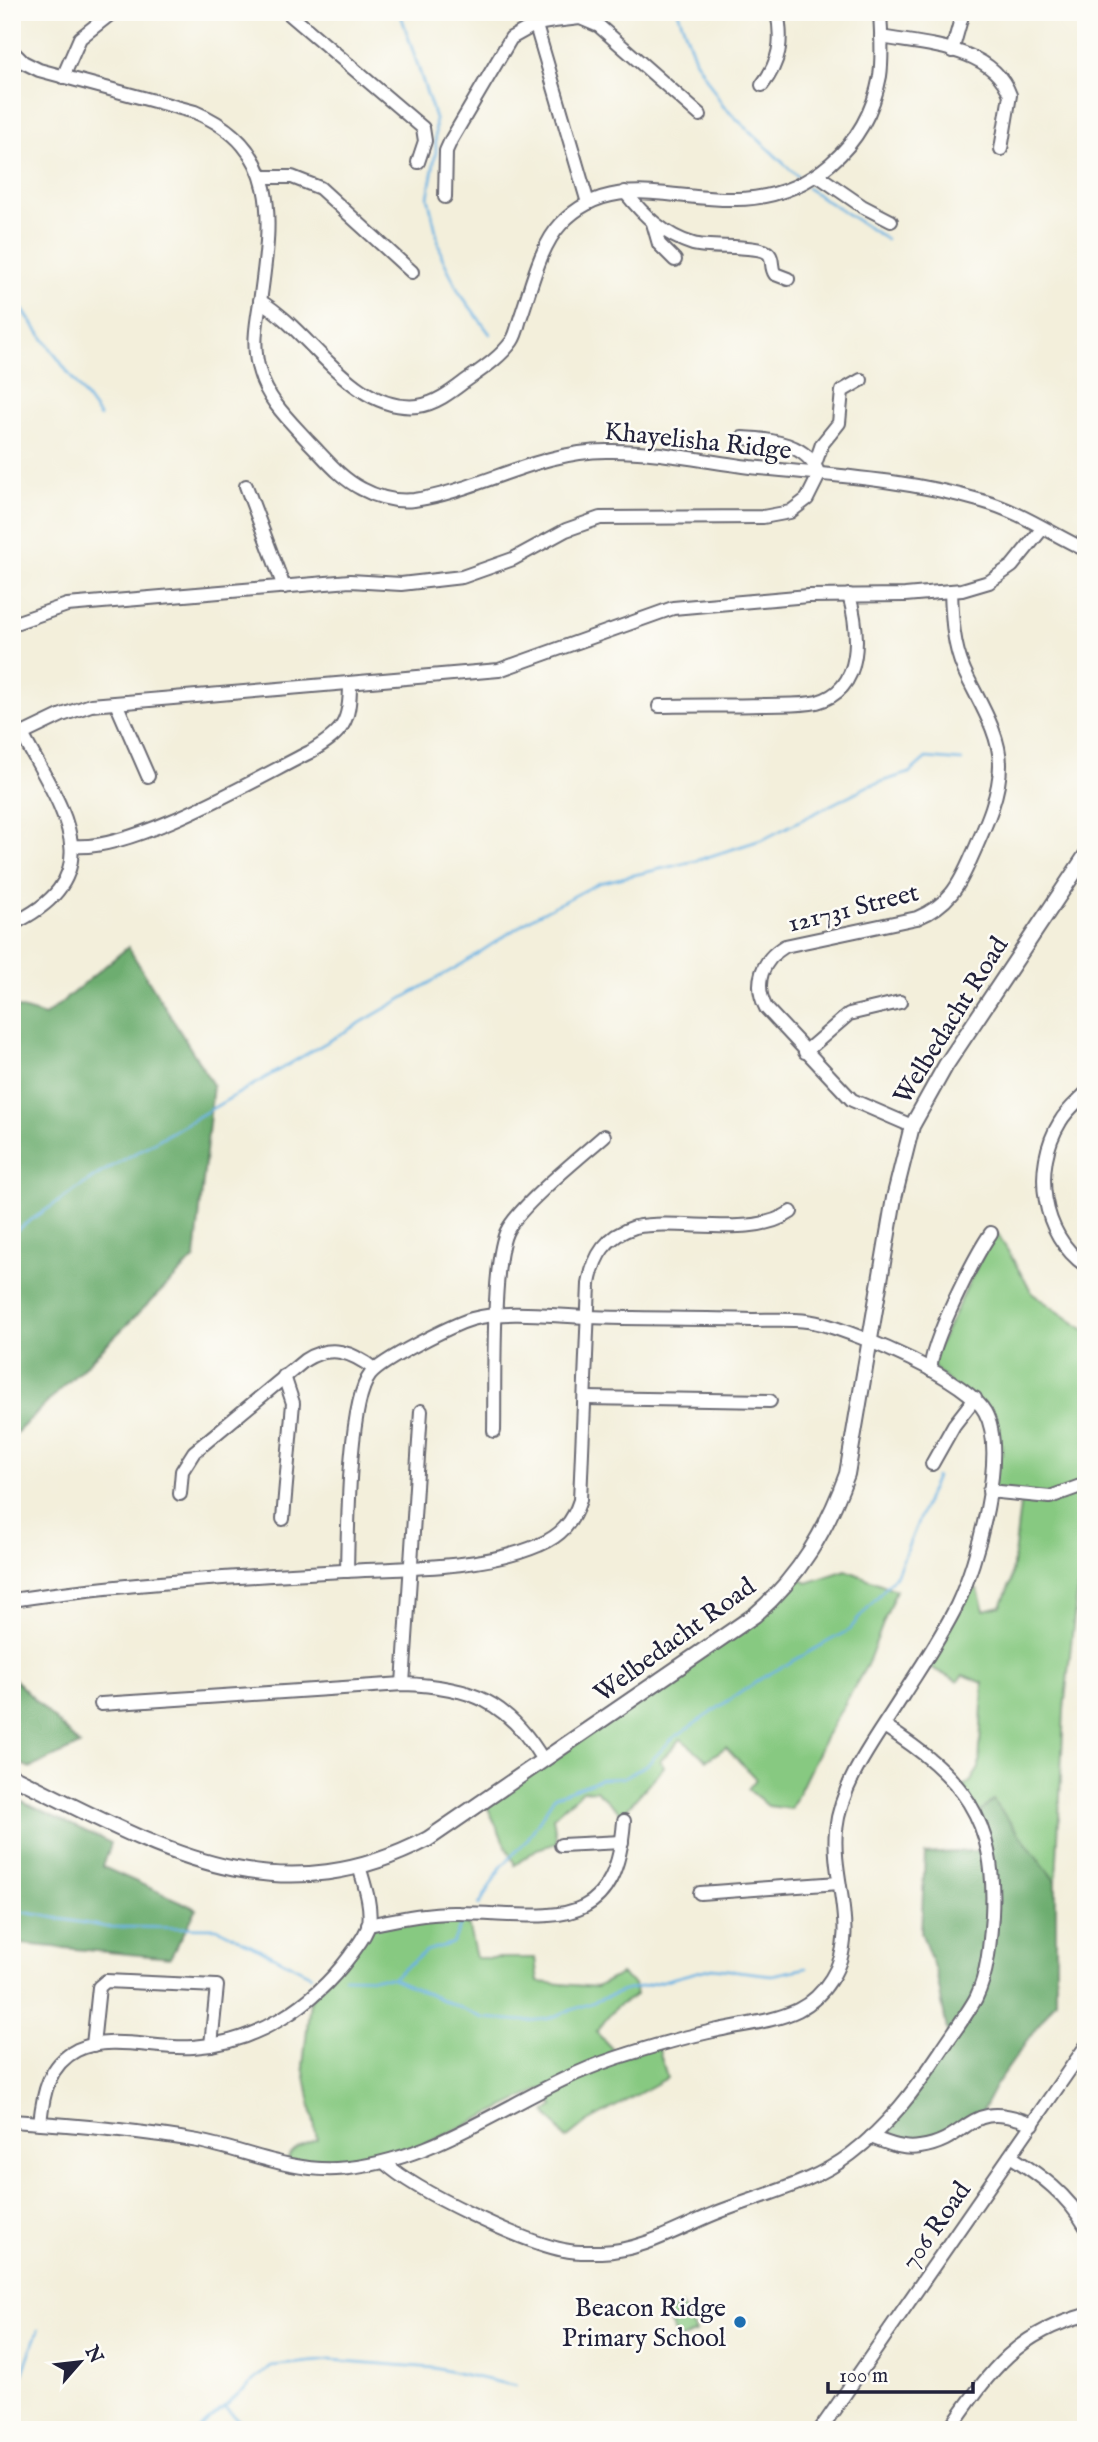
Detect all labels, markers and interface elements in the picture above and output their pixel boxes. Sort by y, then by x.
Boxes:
street label: Khayelisha Ridge [602,415,793,468]
street label: 121731 Street [785,876,922,941]
street label: Welbedacht Road [886,931,1016,1111]
street label: Welbedacht Road [588,1570,762,1710]
street label: 706 Road [894,2175,979,2276]
place label: Beacon Ridge Primary School [562,2292,727,2355]
marker: Beacon Ridge Primary School [732,2314,748,2330]
north arrow [46,2326,116,2396]
text: N [78,2341,108,2368]
scale bar [828,2351,974,2395]
text: 100 m [839,2363,888,2390]

